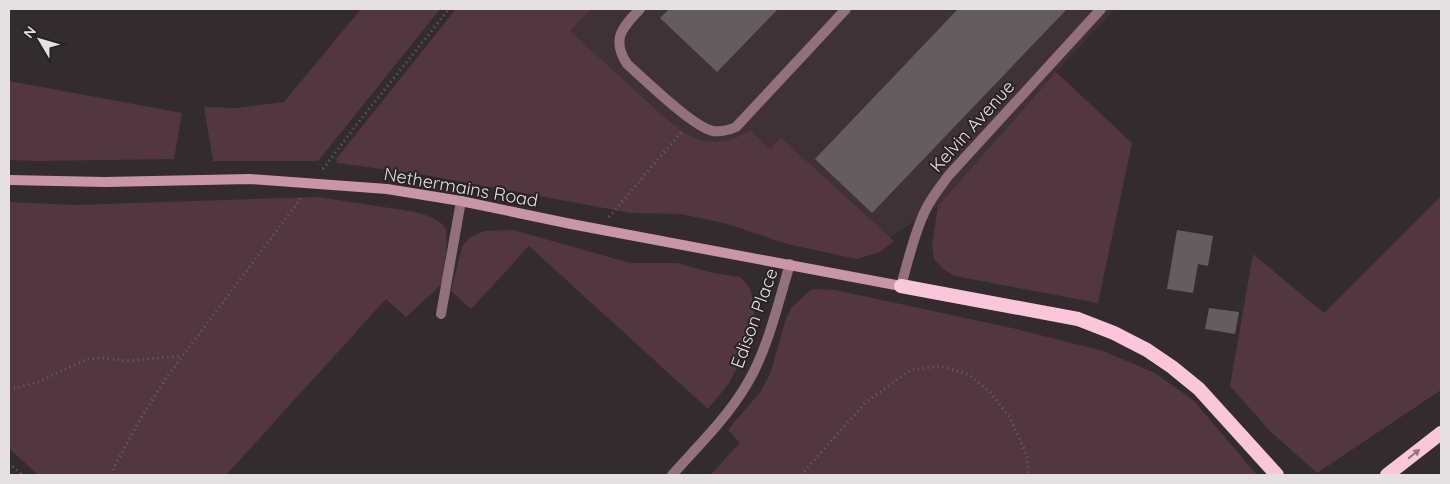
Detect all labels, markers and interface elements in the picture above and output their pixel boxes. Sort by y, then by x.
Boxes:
north arrow [15,15,65,65]
text: N [19,22,40,42]
street label: Kelvin Avenue [925,75,1019,177]
street label: Nethermains Road [382,162,540,212]
street label: Edison Place [725,265,783,371]
one-way arrow [1407,449,1420,460]

